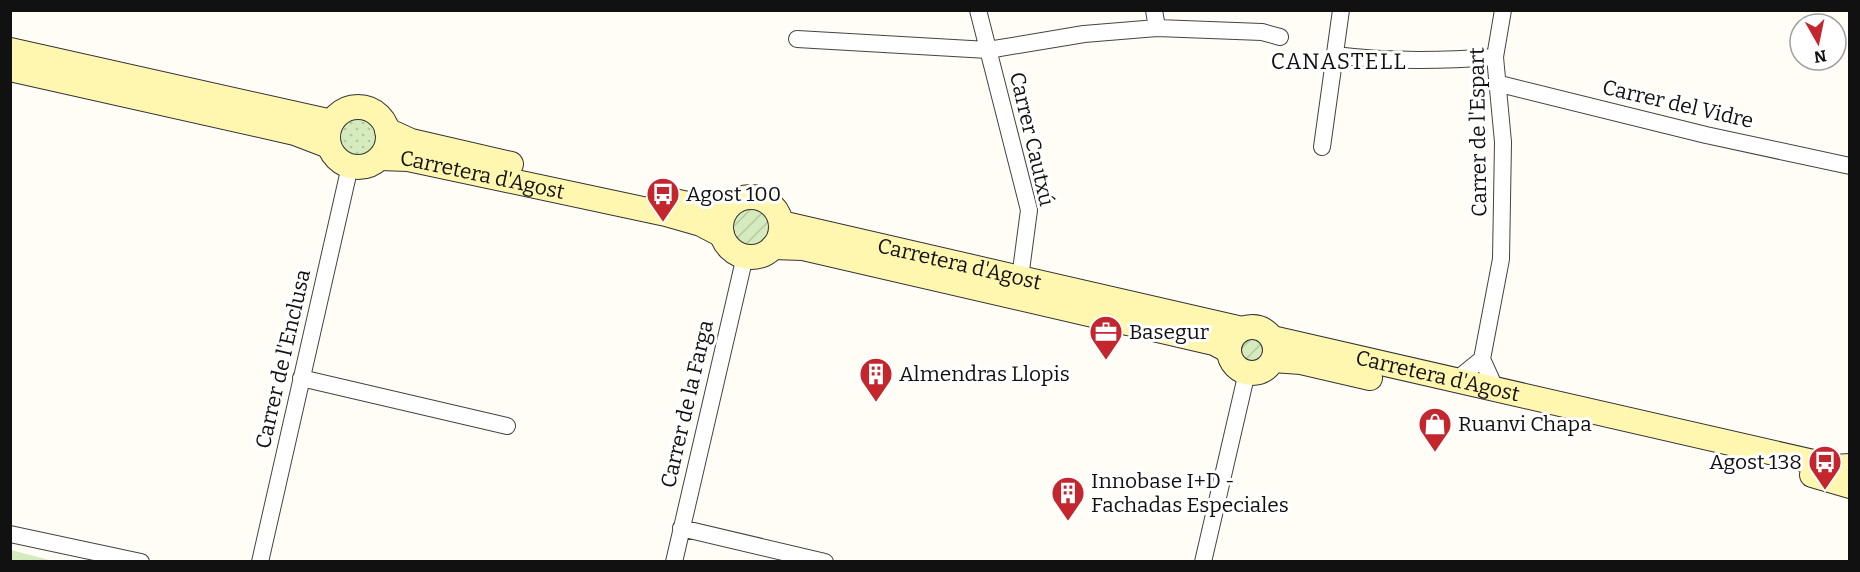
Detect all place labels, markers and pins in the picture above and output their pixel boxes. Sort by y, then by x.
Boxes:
bus stop icon: Agost 100 [645,176,681,223]
place label: Agost 100 [686,181,781,207]
office icon: Basegur [1088,314,1124,361]
place label: Basegur [1129,319,1209,345]
building icon: Almendras Llopis [858,356,894,403]
place label: Almendras Llopis [899,361,1070,387]
shop icon: Ruanvi Chapa [1417,406,1453,453]
place label: Ruanvi Chapa [1458,411,1592,437]
bus stop icon: Agost 138 [1807,444,1843,491]
place label: Agost 138 [1709,449,1802,475]
place label: Innobase I+D - Fachadas Especiales [1091,468,1289,518]
building icon: Innobase I+D - Fachadas Especiales [1050,475,1086,522]

